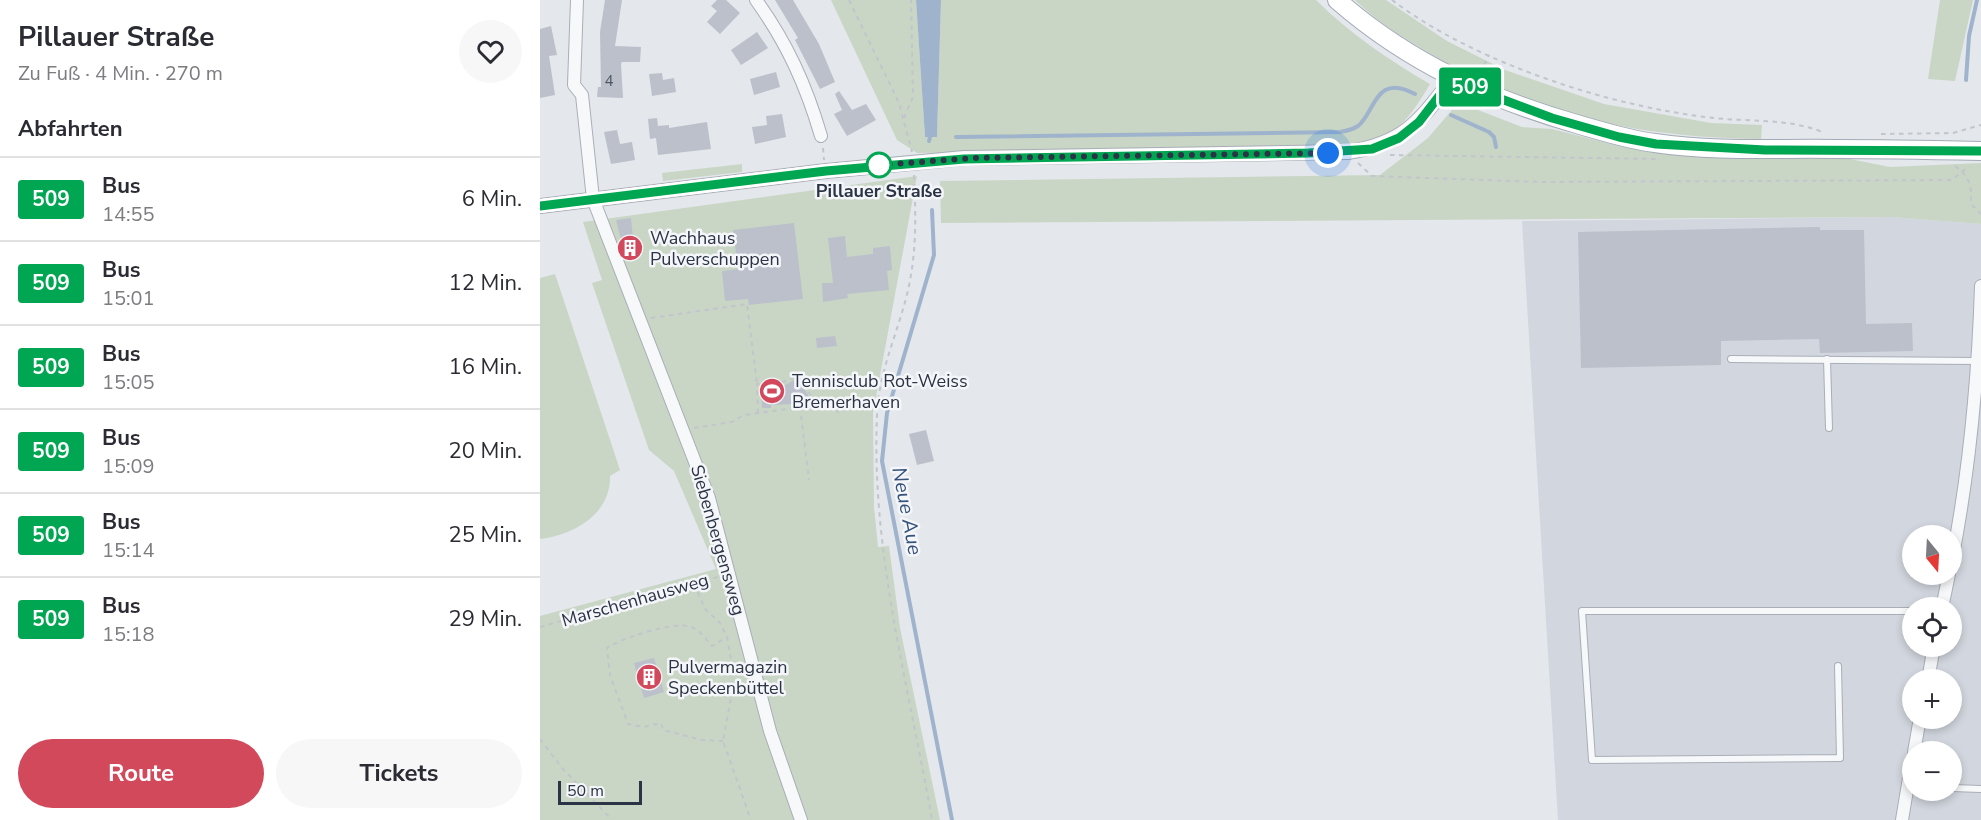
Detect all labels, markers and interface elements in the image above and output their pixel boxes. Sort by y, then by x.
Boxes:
text: Pillauer Straße [18,18,214,56]
button: heart [459,20,522,83]
text: Zu Fuß · 4 Min. · 270 m [18,60,223,87]
line badge: 509 [1436,68,1504,106]
house number: 4 [604,71,614,91]
text: 509 [1451,73,1489,101]
text: Abfahrten [18,114,123,144]
your location [1313,138,1343,168]
marker: Pillauer Straße [866,152,892,178]
text: Bus [102,171,141,201]
place label: Pillauer Straße [816,179,942,203]
text: 6 Min. [462,184,522,214]
text: 509 [32,185,70,213]
text: 14:55 [102,201,155,228]
place label: Wachhaus Pulverschuppen [650,226,780,271]
building icon: Wachhaus Pulverschuppen [615,233,645,263]
text: Bus [102,255,141,285]
text: 12 Min. [449,268,522,298]
text: 509 [32,269,70,297]
text: 15:01 [102,285,155,312]
text: Bus [102,339,141,369]
text: 16 Min. [449,352,522,382]
text: 509 [32,353,70,381]
text: 15:05 [102,369,155,396]
place label: Tennisclub Rot-Weiss Bremerhaven [792,369,968,414]
sports icon: Tennisclub Rot-Weiss Bremerhaven [757,376,787,406]
text: Bus [102,423,141,453]
text: 20 Min. [449,436,522,466]
text: 509 [32,437,70,465]
text: 15:09 [102,453,155,480]
street label: Siebenbergensweg [685,462,751,618]
water label: Neue Aue [885,465,929,558]
text: Bus [102,507,141,537]
text: 25 Min. [449,520,522,550]
text: 509 [32,521,70,549]
north arrow [1902,525,1962,585]
map controls [1902,525,1962,801]
text: 15:14 [102,537,155,564]
street label: Marschenhausweg [559,568,711,632]
text: Bus [102,591,141,621]
button: locate [1902,597,1962,657]
text: 29 Min. [449,604,522,634]
text: 509 [32,605,70,633]
text: 15:18 [102,621,155,648]
place label: Pulvermagazin Speckenbüttel [668,655,787,700]
building icon: Pulvermagazin Speckenbüttel [634,662,664,692]
button: + [1902,669,1962,729]
button: Route [18,739,264,808]
button: Tickets [276,739,522,808]
button: − [1902,741,1962,801]
scale bar [558,778,642,806]
text: 50 m [567,780,604,802]

